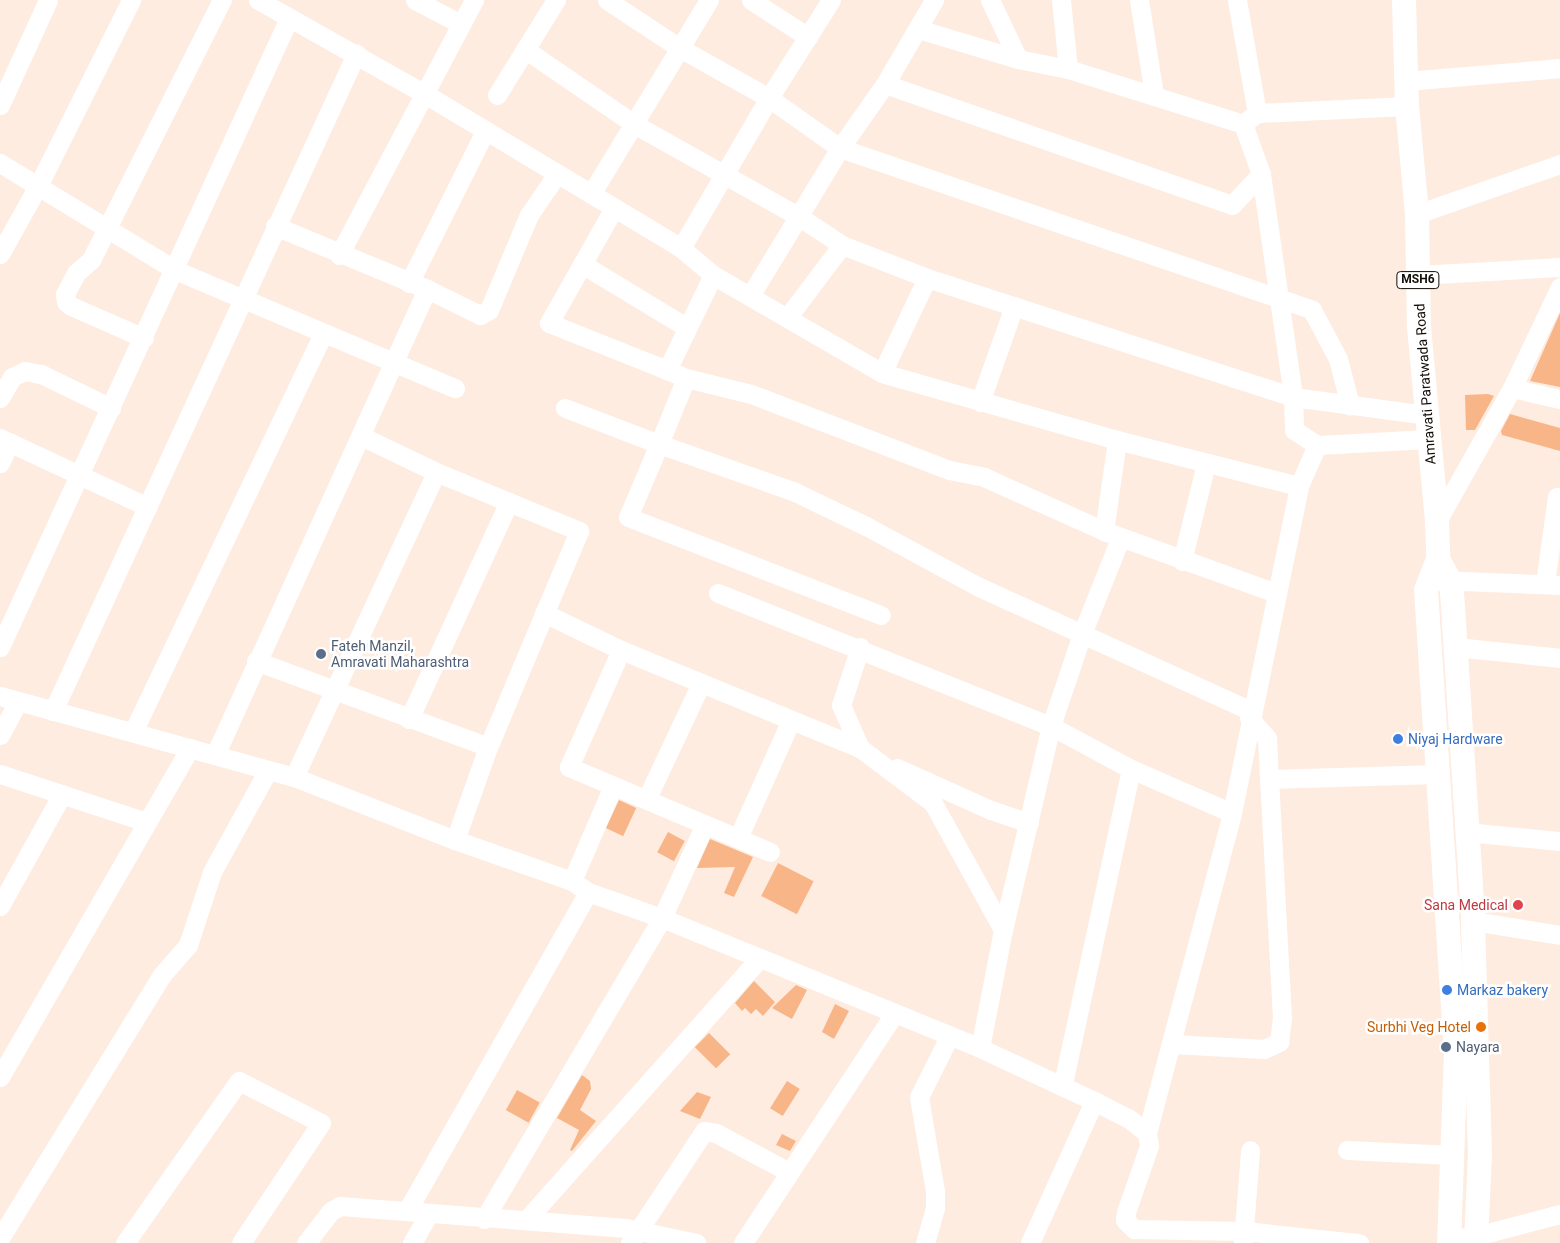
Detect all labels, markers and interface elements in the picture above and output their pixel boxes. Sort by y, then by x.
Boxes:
road number: MSH6 [1396,270,1440,290]
street label: Amravati Paratwada Road [1411,303,1439,465]
place label: Fateh Manzil, Amravati Maharashtra [331,638,469,670]
marker: Fateh Manzil, Amravati Maharashtra [315,648,327,660]
place label: Niyaj Hardware [1408,731,1503,747]
marker: Niyaj Hardware [1392,733,1404,745]
place label: Sana Medical [1424,897,1508,913]
marker: Sana Medical [1512,899,1524,911]
place label: Markaz bakery [1457,982,1548,998]
marker: Markaz bakery [1441,984,1453,996]
place label: Surbhi Veg Hotel [1367,1019,1471,1035]
marker: Surbhi Veg Hotel [1475,1021,1487,1033]
place label: Nayara [1456,1039,1500,1055]
marker: Nayara [1440,1041,1452,1053]

